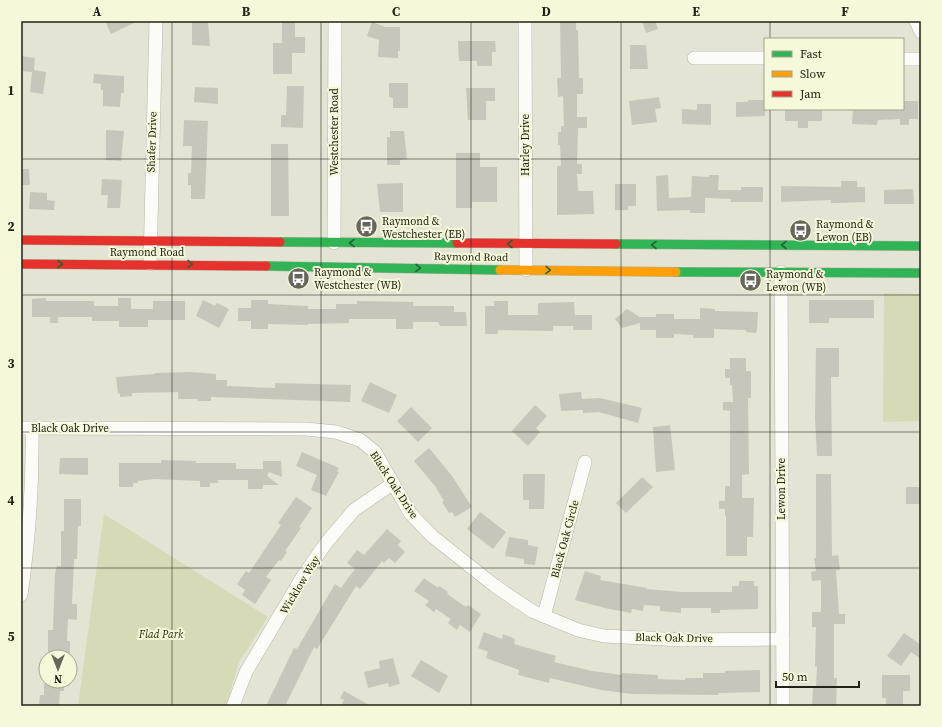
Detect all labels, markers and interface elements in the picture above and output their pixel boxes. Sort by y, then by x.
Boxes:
text: A [93,3,102,20]
text: B [242,3,251,20]
text: C [392,3,400,20]
text: D [541,3,551,20]
text: E [692,3,700,20]
text: F [841,3,849,20]
legend [764,38,904,110]
text: Fast [800,46,822,62]
text: Slow [800,66,826,82]
text: 1 [7,82,15,99]
text: Jam [799,86,821,102]
street label: Westchester Road [327,88,342,176]
street label: Shafer Drive [143,111,161,173]
street label: Harley Drive [518,114,533,176]
bus stop icon: Raymond & Westchester (EB) [353,214,379,240]
place label: Raymond & Westchester (EB) [382,214,465,242]
bus stop icon: Raymond & Lewon (EB) [788,217,814,243]
place label: Raymond & Lewon (EB) [816,217,874,245]
text: 2 [7,218,15,235]
one-way arrow [349,239,355,247]
one-way arrow [507,240,513,248]
one-way arrow [651,241,657,249]
one-way arrow [781,241,787,249]
street label: Raymond Road [110,245,185,260]
street label: Raymond Road [434,249,509,265]
one-way arrow [57,260,63,268]
one-way arrow [187,260,193,268]
one-way arrow [415,264,421,272]
bus stop icon: Raymond & Westchester (WB) [286,265,312,291]
place label: Raymond & Westchester (WB) [314,265,401,293]
one-way arrow [545,266,551,274]
bus stop icon: Raymond & Lewon (WB) [738,267,764,293]
place label: Raymond & Lewon (WB) [766,267,826,295]
text: 3 [7,355,15,372]
street label: Black Oak Drive [31,421,109,436]
street label: Black Oak Drive [366,448,422,522]
street label: Lewon Drive [774,458,789,520]
text: 4 [7,492,15,509]
street label: Black Oak Circle [547,498,583,580]
street label: Wicklow Way [277,553,324,617]
park label: Flad Park [138,627,184,642]
text: 5 [7,628,15,645]
street label: Black Oak Drive [635,630,713,646]
north arrow [38,649,78,689]
scale bar [776,663,859,689]
text: 50 m [782,669,808,685]
text: N [54,671,62,686]

